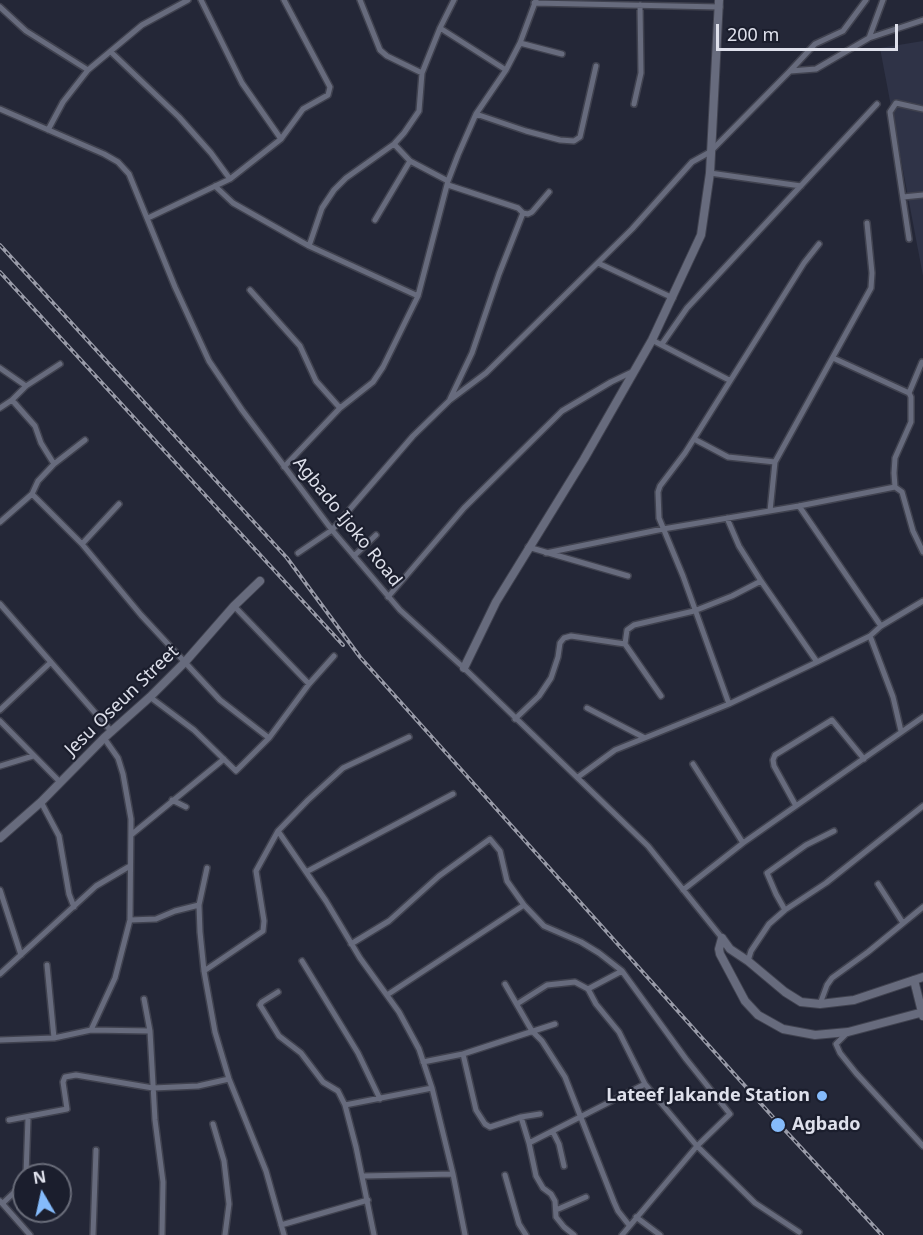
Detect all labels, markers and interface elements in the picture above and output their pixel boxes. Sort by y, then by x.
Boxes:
scale bar [719,12,900,50]
text: 200 m [727,22,779,46]
street label: Agbado Ijoko Road [288,453,406,591]
street label: Jesu Oseun Street [61,641,183,761]
place label: Lateef Jakande Station [606,1085,810,1107]
marker: Lateef Jakande Station [815,1089,829,1103]
place label: Agbado [792,1114,861,1136]
marker: Agbado [769,1116,787,1134]
north arrow [12,1163,72,1223]
text: N [31,1165,48,1189]

